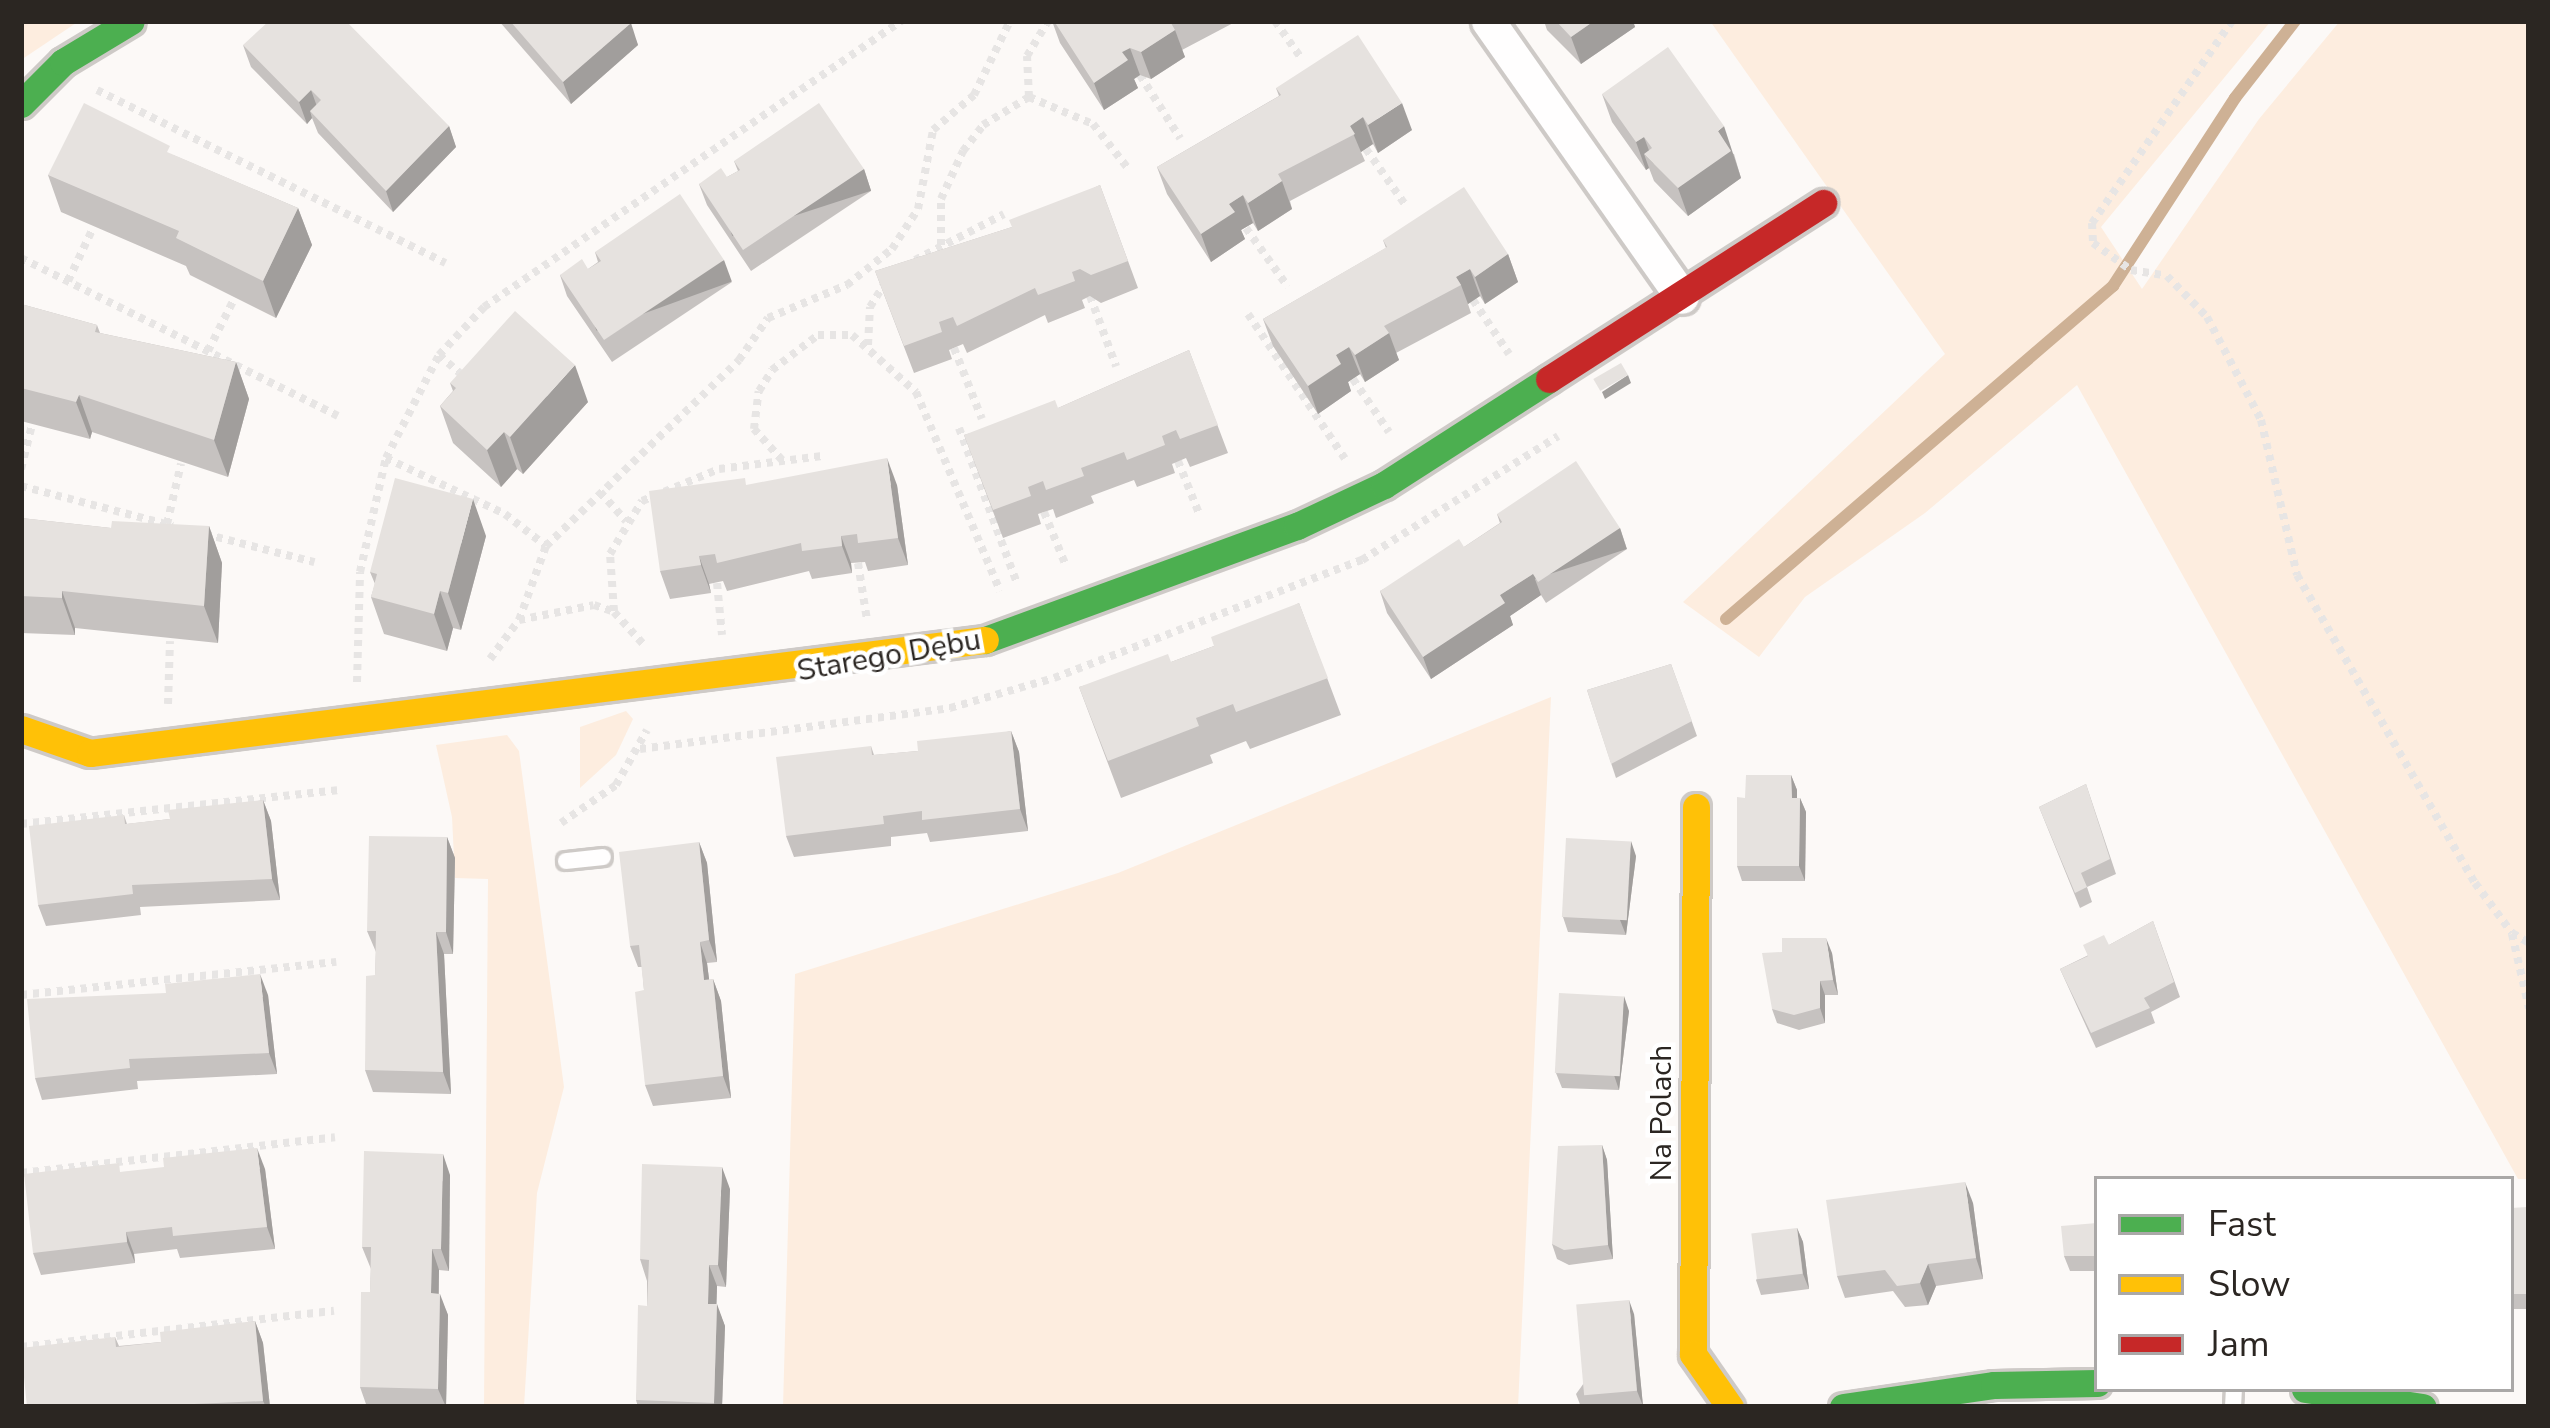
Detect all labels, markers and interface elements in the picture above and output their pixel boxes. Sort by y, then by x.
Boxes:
street label: Starego Dębu [794,622,984,690]
street label: Na Polach [1644,1045,1680,1181]
legend [2094,1176,2514,1392]
text: Fast [2208,1200,2276,1249]
text: Slow [2208,1260,2291,1309]
text: Jam [2208,1320,2270,1369]

